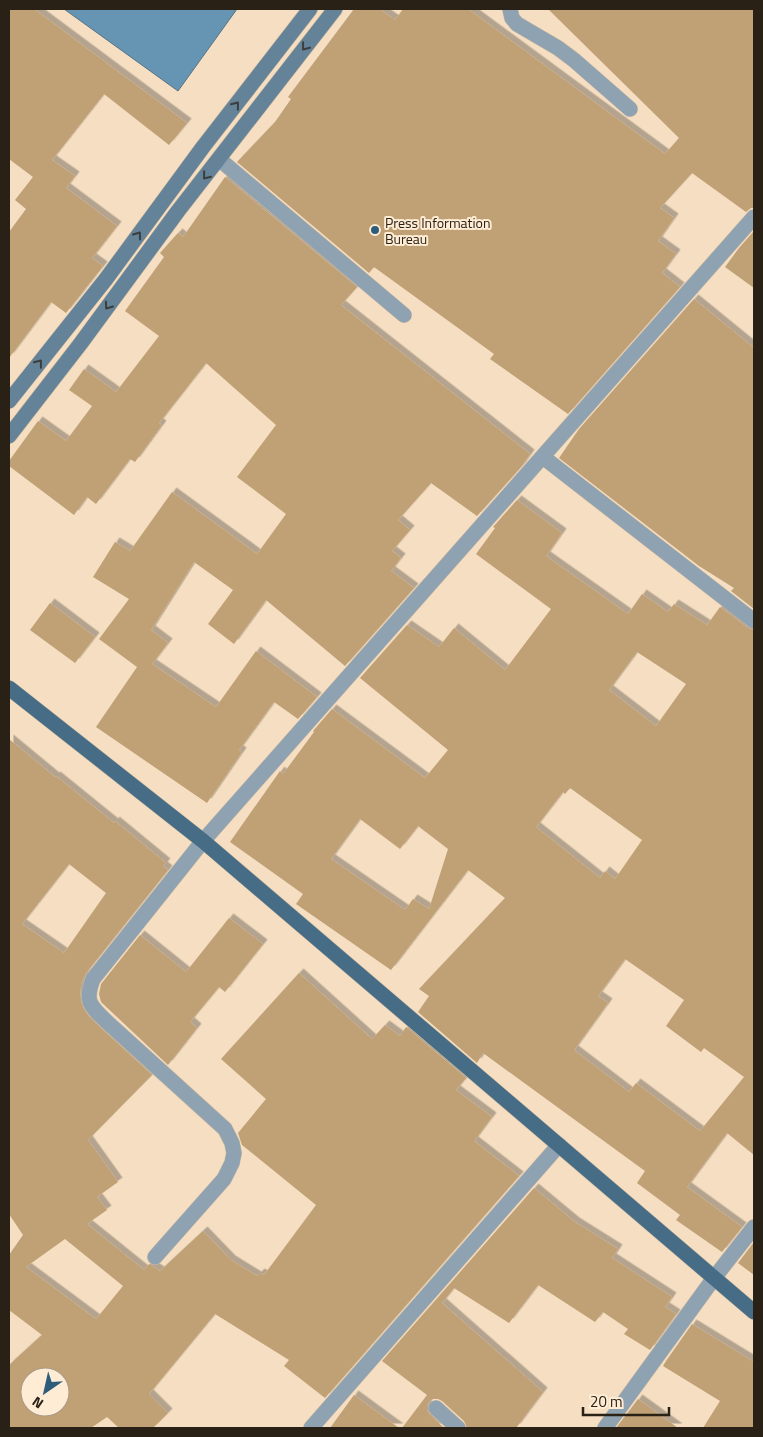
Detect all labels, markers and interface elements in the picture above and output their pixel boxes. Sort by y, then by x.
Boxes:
one-way arrow [303,41,311,50]
one-way arrow [230,102,238,111]
one-way arrow [203,170,211,179]
place label: Press Information Bureau [385,212,491,249]
marker: Press Information Bureau [369,224,381,236]
one-way arrow [133,232,141,241]
one-way arrow [106,300,114,309]
one-way arrow [33,359,42,369]
north arrow [20,1367,70,1417]
scale bar [583,1384,669,1416]
text: 20 m [590,1390,623,1413]
text: N [28,1392,47,1415]

